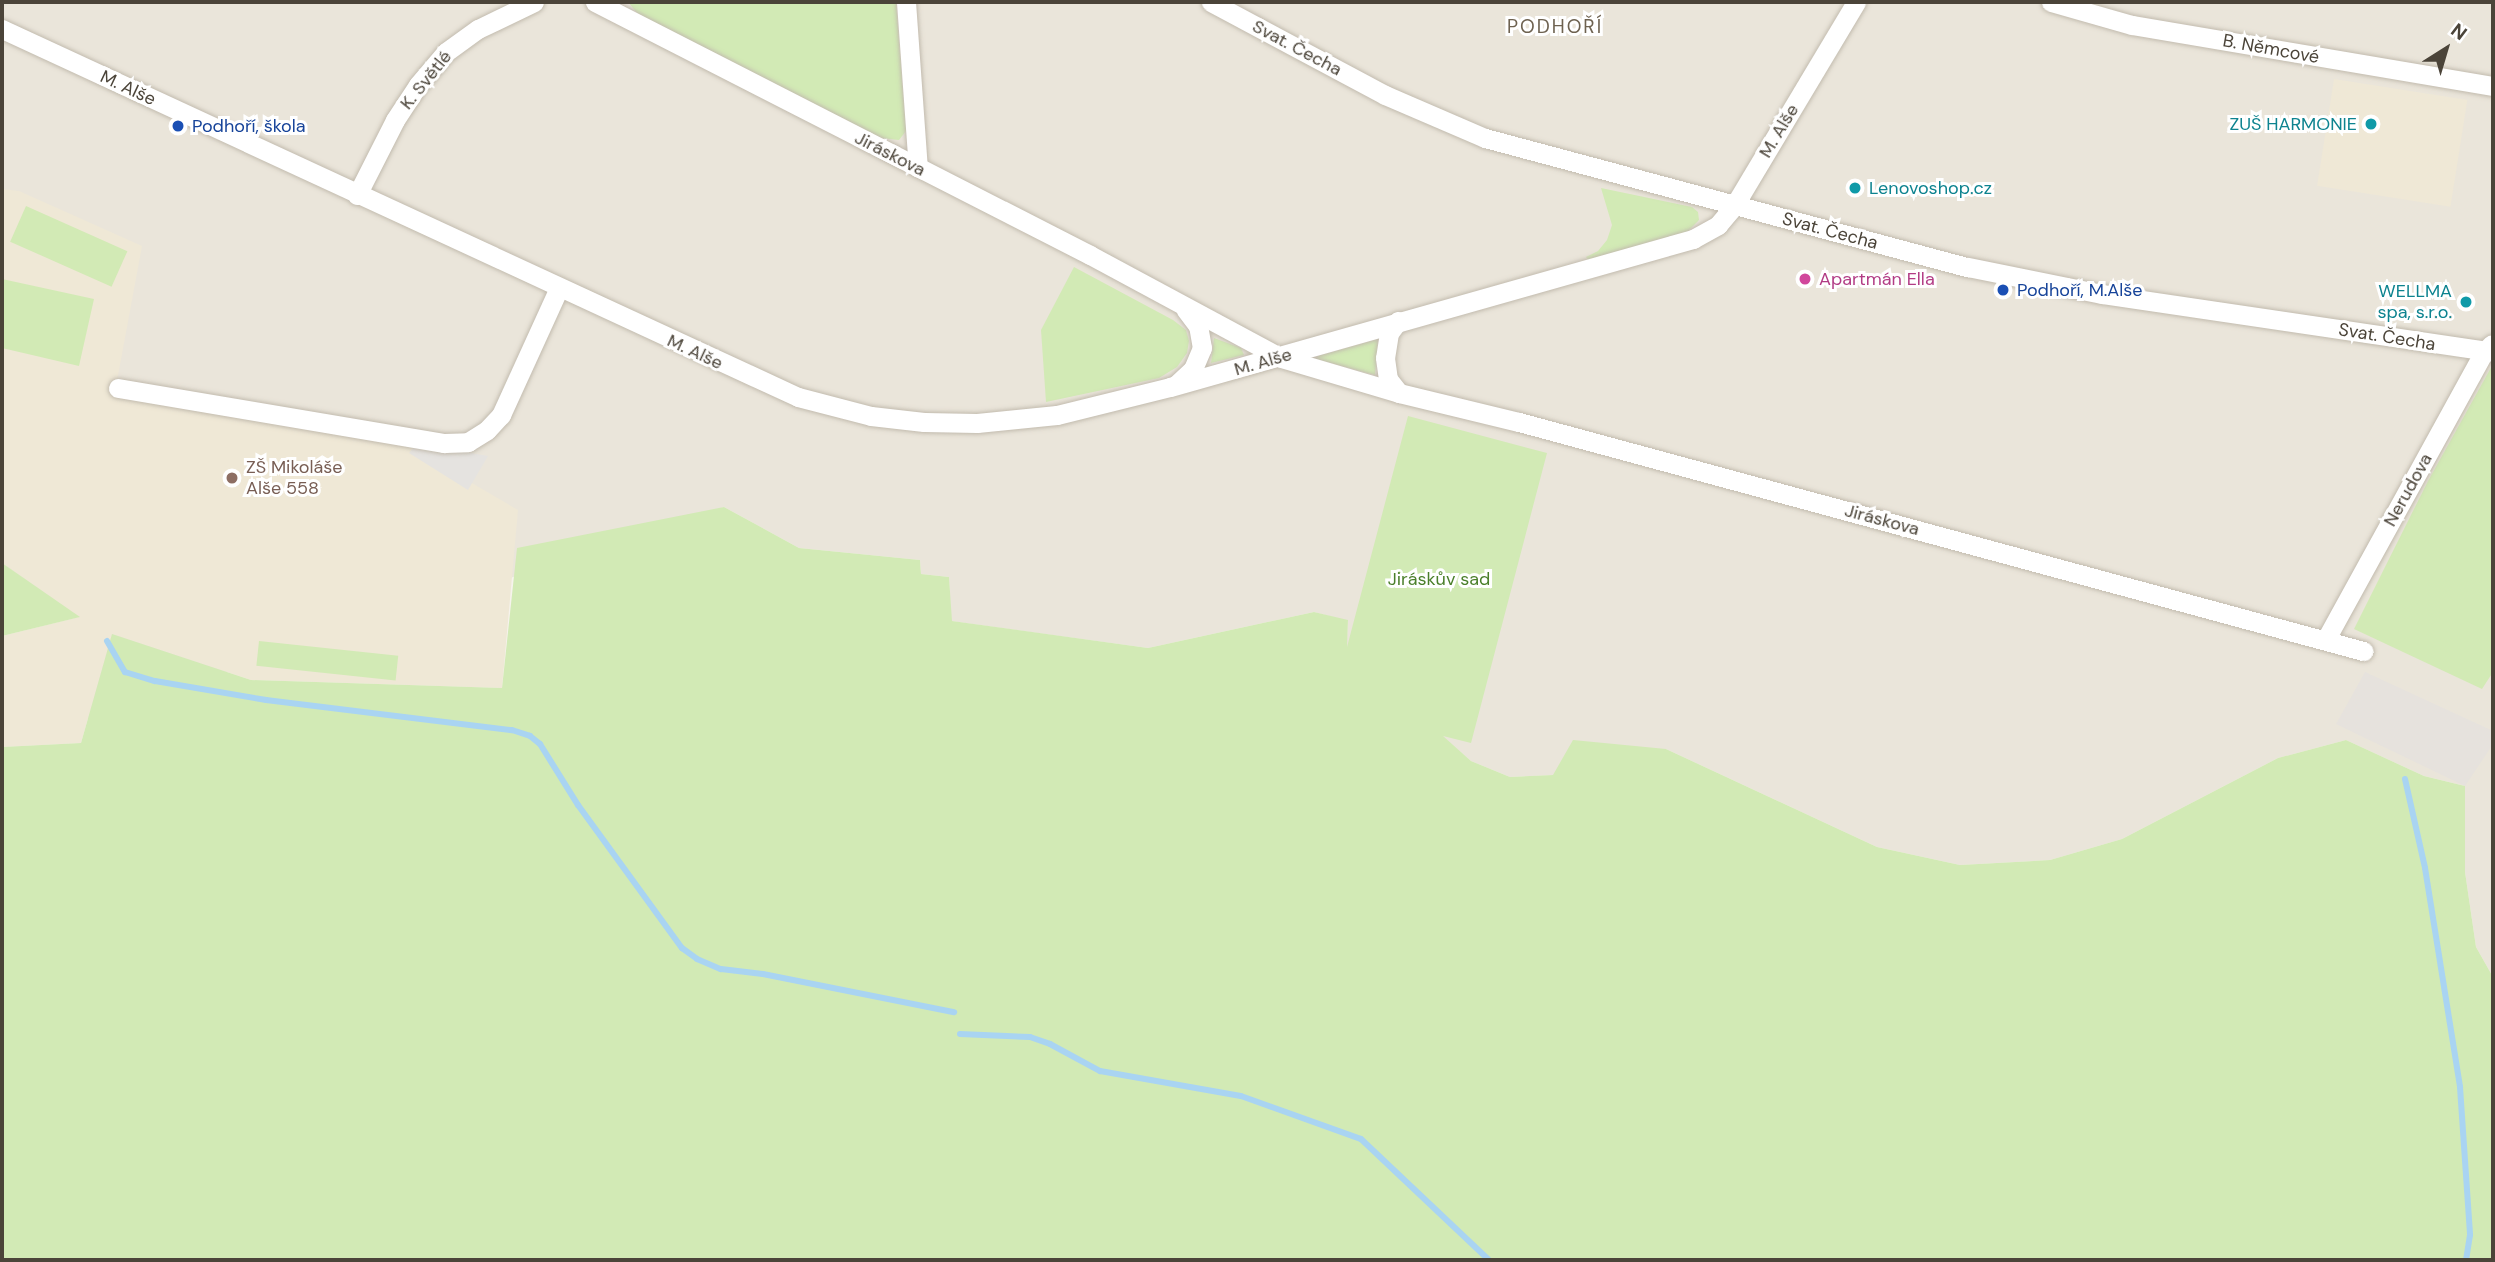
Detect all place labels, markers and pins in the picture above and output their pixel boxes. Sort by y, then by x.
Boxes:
place label: ZUŠ HARMONIE [2229,113,2357,135]
place label: Podhoří, škola [192,115,306,137]
marker: ZUŠ HARMONIE [2363,116,2379,132]
marker: Podhoří, škola [170,118,186,134]
place label: Lenovoshop.cz [1869,177,1992,199]
marker: Lenovoshop.cz [1847,180,1863,196]
place label: Apartmán Ella [1819,268,1935,290]
marker: Apartmán Ella [1797,271,1813,287]
place label: Podhoří, M.Alše [2017,279,2143,301]
place label: WELLMA spa, s.r.o. [2377,281,2452,324]
marker: Podhoří, M.Alše [1995,282,2011,298]
marker: WELLMA spa, s.r.o. [2458,294,2474,310]
place label: ZŠ Mikoláše Alše 558 [246,457,343,500]
marker: ZŠ Mikoláše Alše 558 [224,470,240,486]

